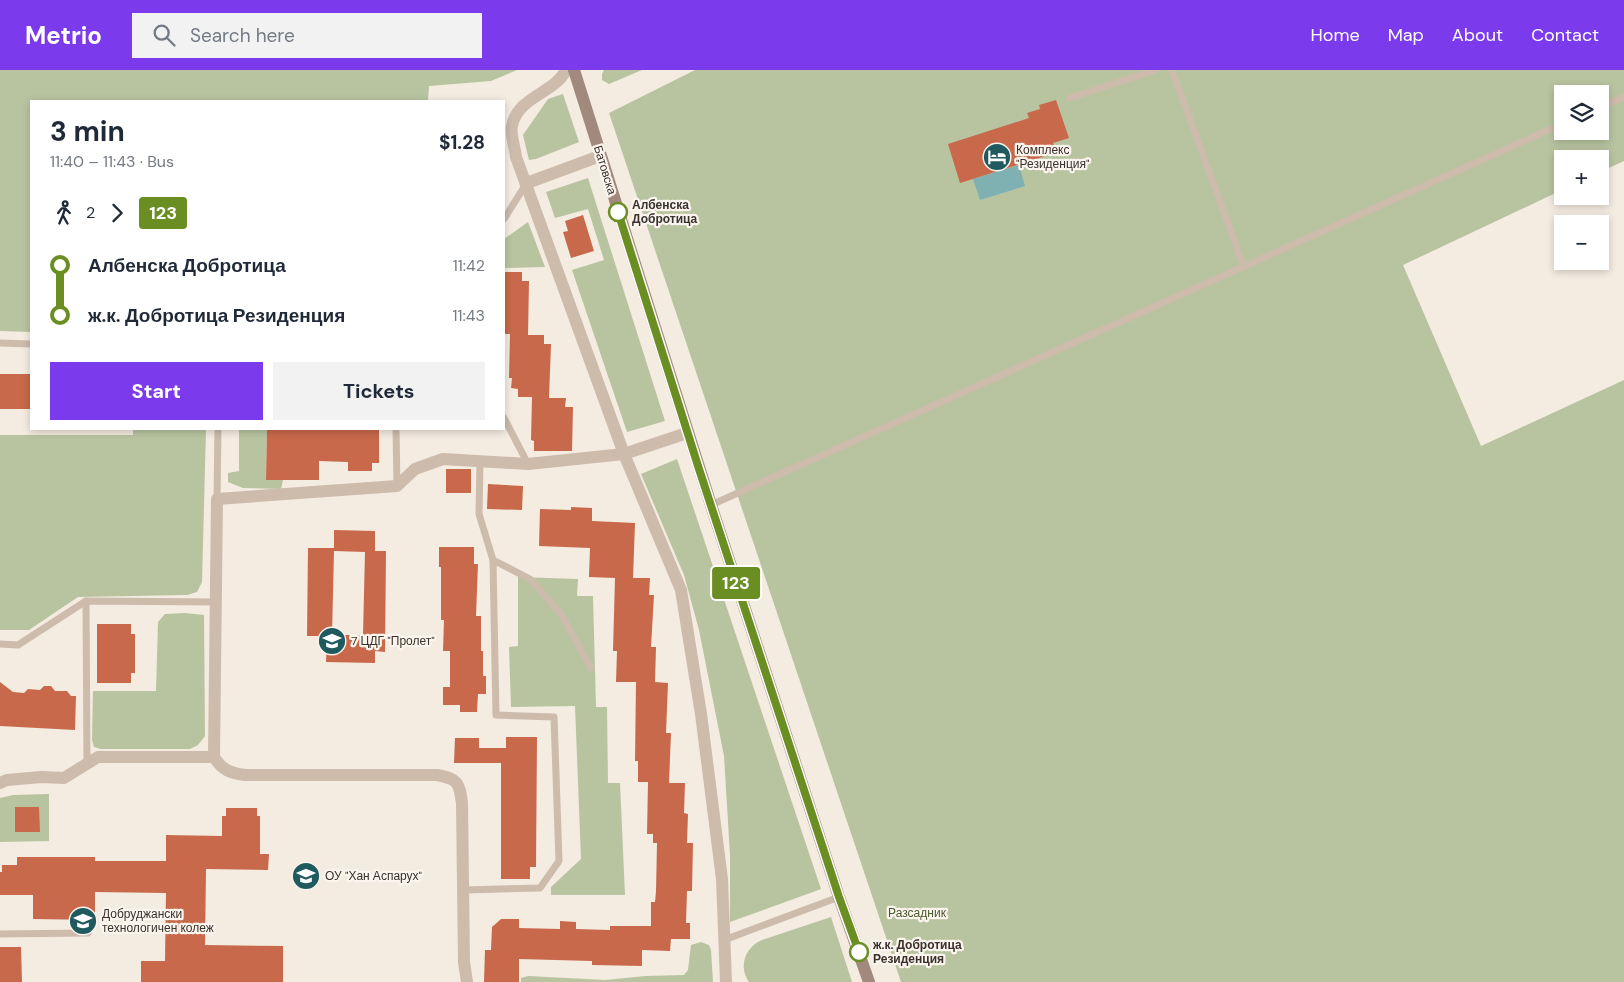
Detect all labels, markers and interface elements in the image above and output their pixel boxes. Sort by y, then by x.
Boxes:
search box [132,13,482,58]
text: Metrio [25,20,102,51]
icon: search [150,21,178,49]
text: Search here [190,23,295,48]
text: Home [1310,23,1360,47]
text: Map [1388,23,1424,47]
text: About [1452,23,1503,47]
text: Contact [1531,23,1599,47]
map controls [1554,85,1609,270]
button: layers [1554,85,1609,140]
text: 3 min [50,113,125,150]
text: $1.28 [439,130,485,155]
hotel icon: Комплекс "Резиденция" [982,142,1012,172]
place label: Комплекс "Резиденция" [1016,142,1090,172]
street label: Батовска [590,143,620,197]
button: + [1554,150,1609,205]
text: 11:40 – 11:43 · Bus [50,151,174,172]
place label: Албенска Добротица [632,197,698,227]
icon: walk [50,199,78,227]
icon: forward [103,199,131,227]
text: 123 [149,201,177,225]
text: 2 [86,202,95,223]
marker: Албенска Добротица [608,202,628,222]
button: − [1554,215,1609,270]
text: Албенска Добротица [88,253,286,278]
text: 11:42 [453,255,485,276]
text: ж.к. Добротица Резиденция [88,303,345,328]
text: 11:43 [453,305,485,326]
button: Start [50,362,263,420]
button: Tickets [273,362,485,420]
line badge: 123 [707,567,765,599]
text: 123 [722,571,750,595]
school or university icon: 7 ЦДГ "Пролет" [317,626,347,656]
place label: 7 ЦДГ "Пролет" [351,633,435,649]
school or university icon: ОУ "Хан Аспарух" [291,861,321,891]
place label: ОУ "Хан Аспарух" [325,868,423,884]
park label: Разсадник [888,905,947,921]
school or university icon: Добруджански технологичен колеж [68,906,98,936]
place label: Добруджански технологичен колеж [102,906,214,936]
place label: ж.к. Добротица Резиденция [872,937,962,967]
marker: ж.к. Добротица Резиденция [849,942,869,962]

